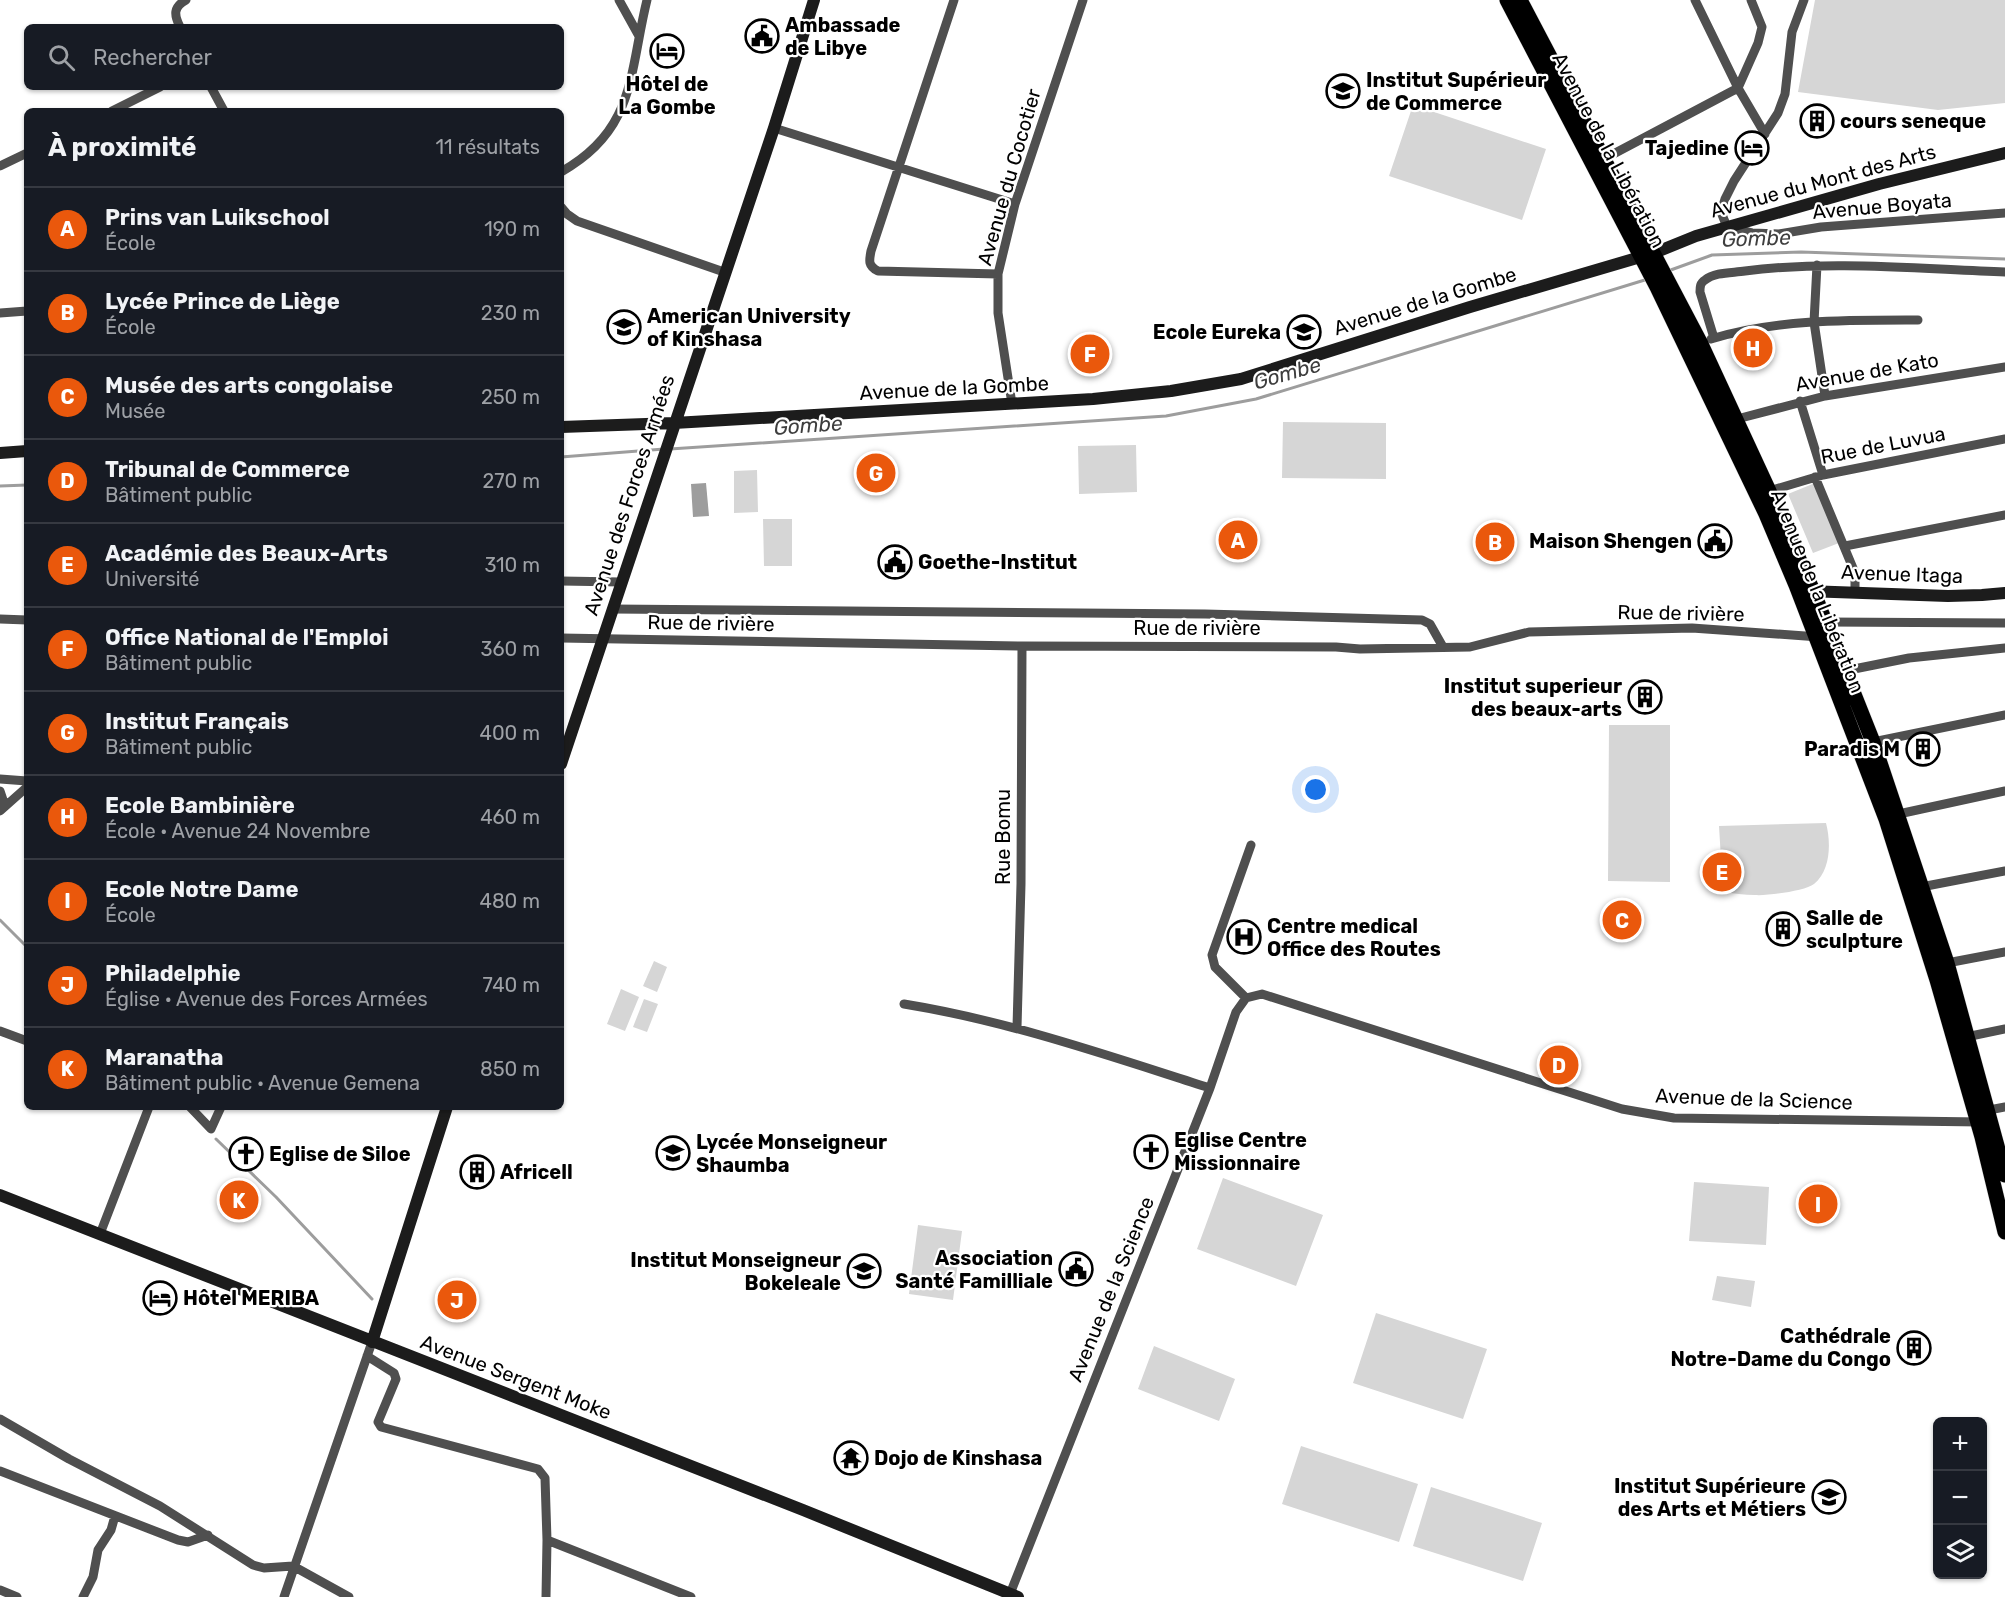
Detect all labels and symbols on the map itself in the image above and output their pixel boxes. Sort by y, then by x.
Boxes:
place label: Ambassade de Libye [785,13,901,60]
public building icon: Ambassade de Libye [744,18,780,54]
hotel icon: Hôtel de La Gombe [649,33,685,69]
street label: Avenue de la Libération [1547,48,1671,252]
place label: Institut Supérieur de Commerce [1366,68,1546,115]
place label: Hôtel de La Gombe [618,72,716,119]
school or university icon: Institut Supérieur de Commerce [1325,73,1361,109]
street label: Avenue du Cocotier [972,86,1046,268]
building icon: cours seneque [1799,103,1835,139]
place label: cours seneque [1840,109,1986,133]
hotel icon: Tajedine [1734,130,1770,166]
place label: Tajedine [1645,136,1729,160]
street label: Avenue du Mont des Arts [1708,139,1938,223]
street label: Avenue Boyata [1811,188,1953,224]
water label: Gombe [1721,224,1791,252]
street label: Avenue de la Gombe [1331,262,1519,340]
place label: American University of Kinshasa [647,304,851,351]
school or university icon: American University of Kinshasa [606,309,642,345]
school or university icon: Ecole Eureka [1286,314,1322,350]
place label: Ecole Eureka [1153,320,1281,344]
pin: H [1734,326,1772,370]
pin: F [1070,332,1110,376]
street label: Avenue de Kato [1793,348,1941,396]
water label: Gombe [1250,351,1324,395]
street label: Avenue de la Gombe [859,371,1049,405]
street label: Avenue des Forces Armées [579,372,679,618]
water label: Gombe [773,410,844,440]
street label: Rue de Luvua [1819,421,1947,469]
pin: G [856,450,896,496]
street label: Avenue de la Libération [1766,486,1870,696]
pin: A [1218,518,1258,562]
pin: B [1476,520,1514,564]
public building icon: Maison Shengen [1697,523,1733,559]
place label: Maison Shengen [1529,529,1692,553]
public building icon: Goethe-Institut [877,544,913,580]
place label: Goethe-Institut [918,550,1077,574]
street label: Avenue Itaga [1840,560,1964,588]
street label: Rue de rivière [1617,600,1745,626]
street label: Rue de rivière [647,610,775,636]
street label: Rue de rivière [1133,616,1261,640]
place label: Institut superieur des beaux-arts [1444,674,1622,721]
building icon: Institut superieur des beaux-arts [1627,679,1663,715]
building icon: Paradis M [1905,731,1941,767]
place label: Paradis M [1804,737,1900,761]
your location [1301,775,1330,804]
street label: Rue Bomu [991,789,1015,885]
pin: E [1702,850,1742,894]
pin: C [1602,898,1642,942]
place label: Salle de sculpture [1806,906,1903,953]
building icon: Salle de sculpture [1765,911,1801,947]
place label: Centre medical Office des Routes [1267,914,1441,961]
hospital icon: Centre medical Office des Routes [1226,919,1262,955]
pin: D [1540,1042,1578,1088]
street label: Avenue de la Science [1655,1084,1853,1114]
place label: Eglise Centre Missionnaire [1174,1128,1307,1175]
place label: Lycée Monseigneur Shaumba [696,1130,887,1177]
church icon: Eglise Centre Missionnaire [1133,1134,1169,1170]
school or university icon: Lycée Monseigneur Shaumba [655,1135,691,1171]
church icon: Eglise de Siloe [228,1136,264,1172]
place label: Eglise de Siloe [269,1142,411,1166]
building icon: Africell [459,1154,495,1190]
place label: Africell [500,1160,573,1184]
pin: K [220,1178,258,1222]
pin: I [1798,1182,1838,1226]
street label: Avenue de la Science [1063,1193,1159,1385]
place label: Association Santé Familliale [895,1246,1053,1293]
place label: Institut Monseigneur Bokeleale [630,1248,841,1295]
public building icon: Association Santé Familliale [1058,1251,1094,1287]
school or university icon: Institut Monseigneur Bokeleale [846,1253,882,1289]
pin: J [438,1278,476,1322]
hotel icon: Hôtel MERIBA [142,1280,178,1316]
place label: Hôtel MERIBA [183,1286,320,1310]
place label: Cathédrale Notre-Dame du Congo [1670,1324,1891,1371]
street label: Avenue Sergent Moke [417,1330,615,1424]
building icon: Cathédrale Notre-Dame du Congo [1896,1330,1932,1366]
temple icon: Dojo de Kinshasa [833,1440,869,1476]
place label: Dojo de Kinshasa [874,1446,1042,1470]
place label: Institut Supérieure des Arts et Métiers [1614,1474,1806,1521]
school or university icon: Institut Supérieure des Arts et Métiers [1811,1479,1847,1515]

